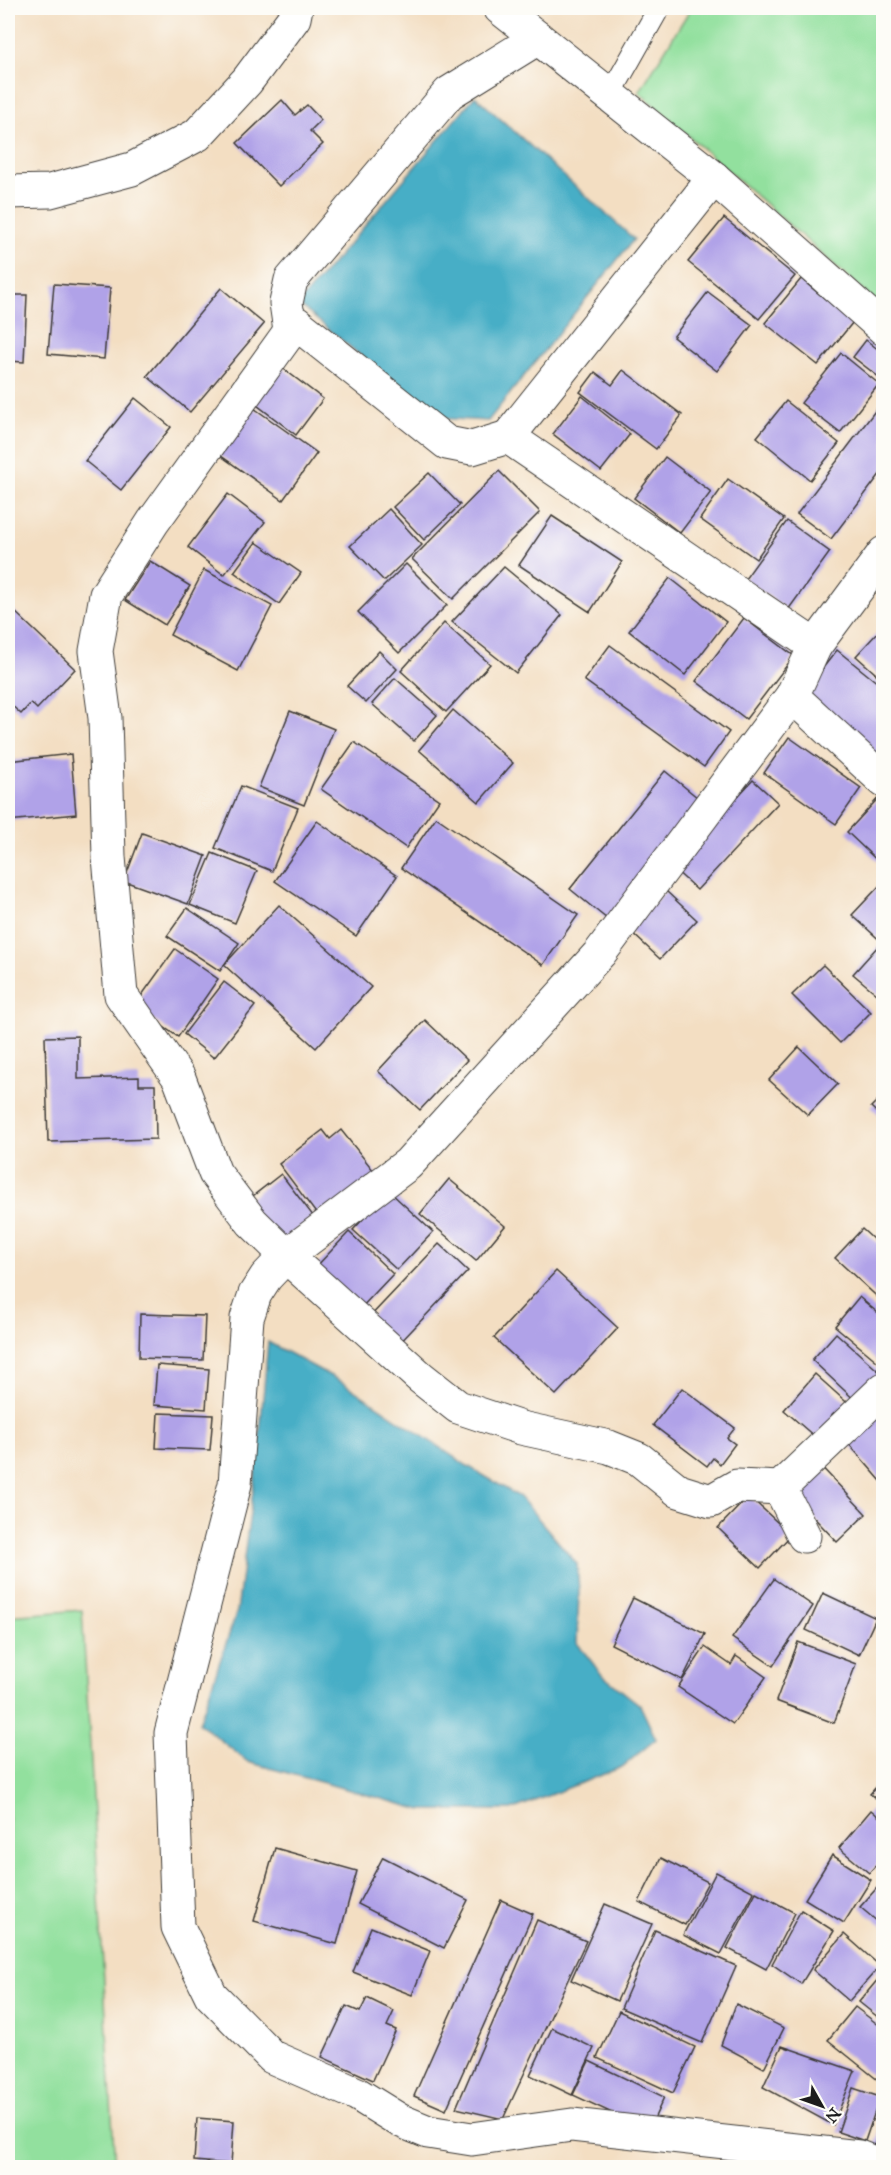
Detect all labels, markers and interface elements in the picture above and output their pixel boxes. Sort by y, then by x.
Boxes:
north arrow [792,2076,852,2136]
text: N [821,2104,845,2127]

